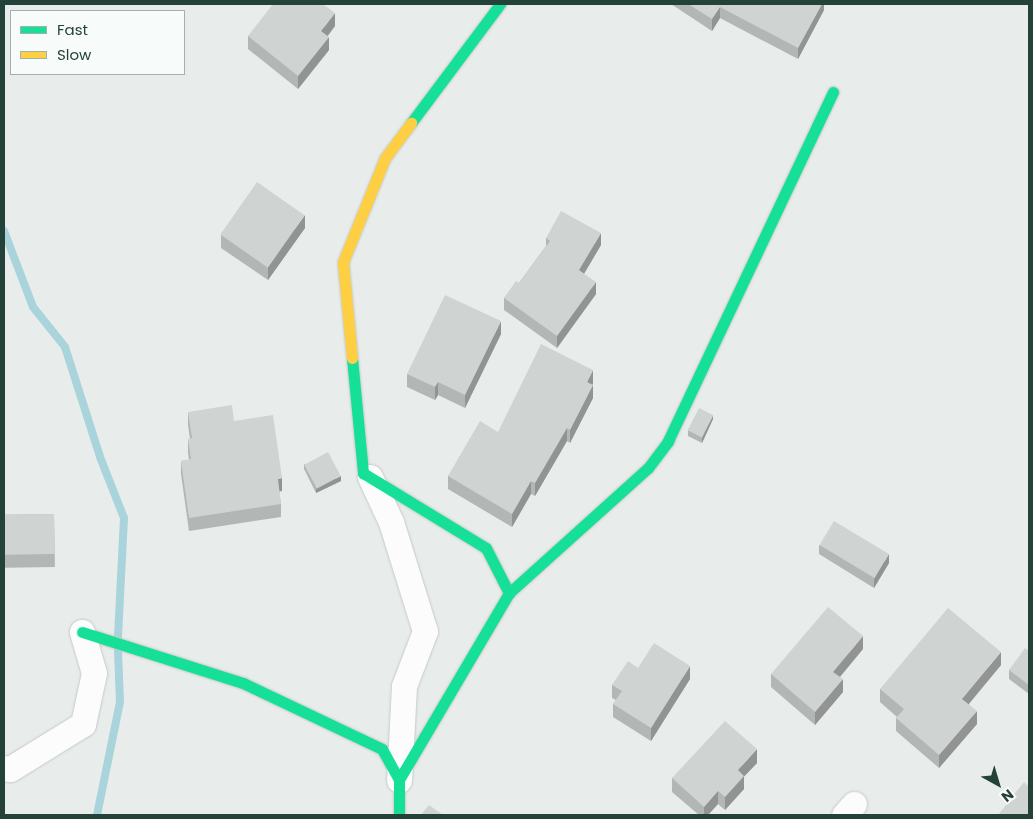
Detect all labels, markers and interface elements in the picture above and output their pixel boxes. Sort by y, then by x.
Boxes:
legend [10,10,185,75]
text: Fast [57,19,88,40]
text: Slow [57,44,91,65]
north arrow [973,759,1023,809]
text: N [997,785,1018,807]

